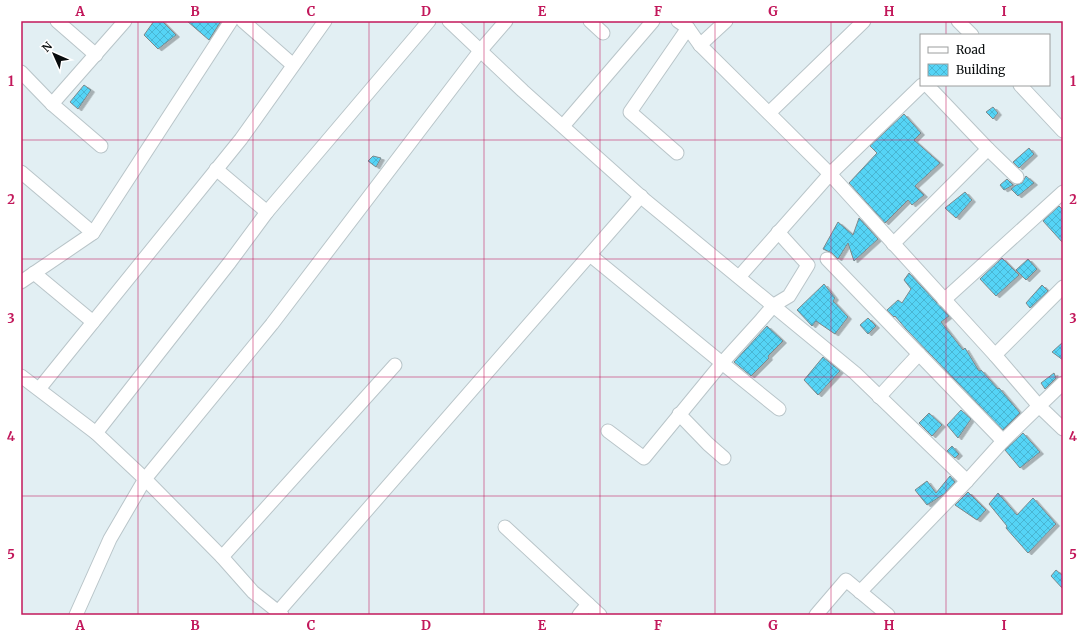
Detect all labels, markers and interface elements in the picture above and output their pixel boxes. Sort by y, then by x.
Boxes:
text: A [74,3,85,20]
text: B [190,3,200,20]
text: C [307,3,316,20]
text: D [421,3,431,20]
text: E [538,3,547,20]
text: F [654,3,662,20]
text: G [768,3,778,20]
text: H [884,3,895,20]
text: I [1001,3,1007,20]
north arrow [34,34,74,74]
legend [920,34,1050,86]
text: N [39,39,55,55]
text: Road [956,42,985,57]
text: Building [956,62,1006,77]
text: 1 [8,73,14,90]
text: 1 [1070,73,1076,90]
text: 2 [7,191,15,208]
text: 2 [1069,191,1077,208]
text: 3 [7,310,15,327]
text: 3 [1069,310,1077,327]
text: 4 [7,428,16,445]
text: 4 [1069,428,1078,445]
text: 5 [7,546,15,563]
text: 5 [1069,546,1077,563]
text: A [74,617,85,634]
text: B [190,617,200,634]
text: C [307,617,316,634]
text: D [421,617,431,634]
text: E [538,617,547,634]
text: F [654,617,662,634]
text: G [768,617,778,634]
text: H [884,617,895,634]
text: I [1001,617,1007,634]

